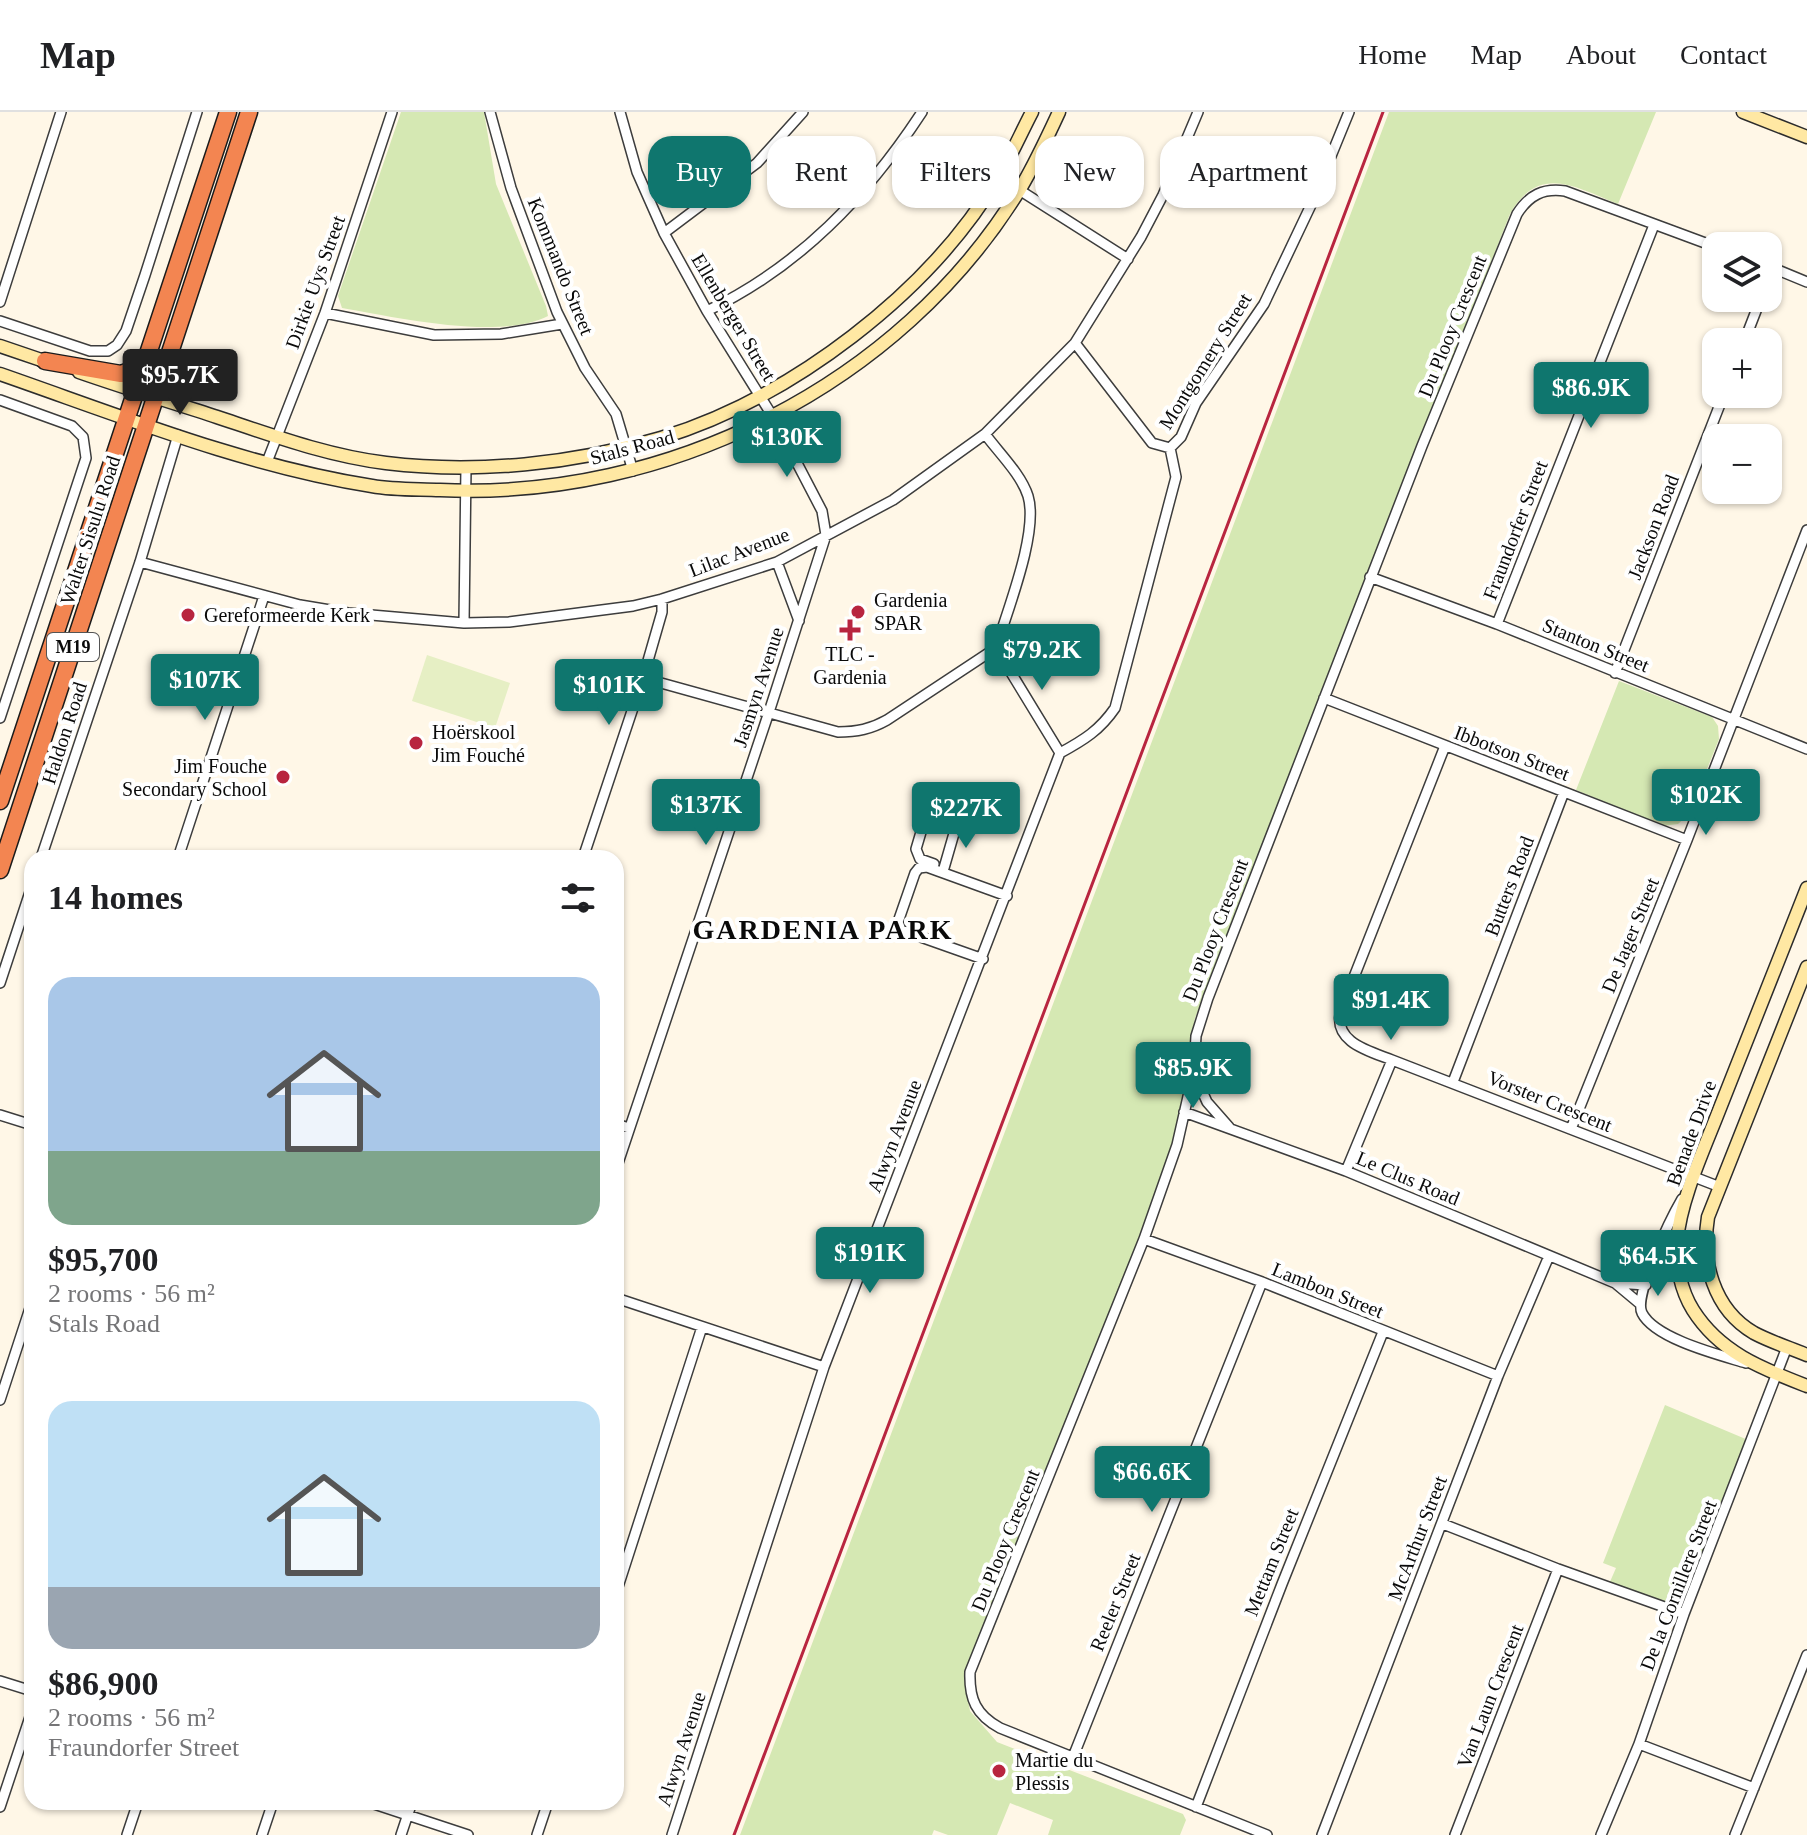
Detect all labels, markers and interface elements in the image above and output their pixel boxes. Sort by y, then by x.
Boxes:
text: Map [40,34,116,76]
text: Home [1358,39,1427,70]
text: Map [1471,39,1522,70]
text: About [1566,39,1636,70]
text: Contact [1680,39,1767,70]
chip: Buy [648,136,751,208]
chip: Rent [767,136,876,208]
chip: Filters [892,136,1019,208]
chip: New [1035,136,1144,208]
chip: Apartment [1160,136,1336,208]
street label: Kommando Street [523,194,599,338]
street label: Dirkie Uys Street [281,212,350,352]
map controls [1702,232,1782,504]
button: layers [1702,232,1782,312]
street label: Ellenberger Street [686,249,781,386]
street label: Du Plooy Crescent [1414,251,1492,401]
street label: Montgomery Street [1154,289,1257,434]
button: + [1702,328,1782,408]
pin: $95.7K [115,349,245,417]
text: $95.7K [141,360,219,389]
pin: $86.9K [1526,362,1656,430]
text: $86.9K [1552,373,1630,402]
pin: $130K [731,411,843,479]
text: $130K [751,422,823,451]
button: − [1702,424,1782,504]
street label: Stals Road [588,425,676,469]
street label: Walter Sisulu Road [56,453,124,607]
street label: Fraundorfer Street [1478,457,1552,603]
street label: Jackson Road [1623,471,1683,583]
street label: Lilac Avenue [686,523,792,581]
place label: Gardenia SPAR [874,589,947,634]
marker: Gardenia SPAR [849,603,867,621]
place label: Gereformeerde Kerk [204,604,370,626]
marker: Gereformeerde Kerk [179,606,197,624]
street label: Stanton Street [1540,614,1653,676]
marker: TLC - Gardenia [841,621,859,639]
street label: Jasmyn Avenue [728,624,789,750]
pin: $79.2K [977,624,1107,692]
road number: M19 [47,633,99,661]
text: $79.2K [1003,635,1081,664]
place label: TLC - Gardenia [813,643,887,688]
pin: $107K [149,654,261,722]
pin: $101K [553,659,665,727]
text: $107K [169,665,241,694]
text: $101K [573,670,645,699]
street label: Haldon Road [37,679,91,787]
place label: Hoërskool Jim Fouché [432,721,525,766]
street label: Ibbotson Street [1451,721,1573,785]
marker: Hoërskool Jim Fouché [407,734,425,752]
place label: Jim Fouche Secondary School [122,755,267,801]
marker: Jim Fouche Secondary School [274,768,292,786]
pin: $102K [1650,769,1762,837]
pin: $137K [650,779,762,847]
text: $102K [1670,780,1742,809]
pin: $227K [910,782,1022,850]
text: $137K [670,790,742,819]
text: $227K [930,793,1002,822]
street label: Butters Road [1480,833,1538,939]
street label: Du Plooy Crescent [1178,855,1253,1005]
street label: De Jager Street [1597,874,1664,996]
icon: filters [556,876,600,920]
text: 14 homes [48,879,183,916]
district label: GARDENIA PARK [692,914,954,945]
pin: $91.4K [1326,974,1456,1042]
text: $91.4K [1352,985,1430,1014]
icon: home [252,1029,396,1173]
pin: $85.9K [1128,1042,1258,1110]
text: $85.9K [1154,1053,1232,1082]
street label: Vorster Crescent [1485,1066,1616,1136]
street label: Alwyn Avenue [862,1076,927,1196]
street label: Benade Drive [1662,1077,1720,1189]
street label: Le Clus Road [1353,1146,1463,1210]
pin: $191K [814,1227,926,1295]
pin: $64.5K [1593,1230,1723,1298]
text: $191K [834,1238,906,1267]
text: $95,700 [48,1241,159,1278]
text: $64.5K [1619,1241,1697,1270]
street label: Lambon Street [1269,1258,1387,1323]
text: 2 rooms · 56 m² [48,1279,215,1308]
text: Stals Road [48,1309,160,1338]
pin: $66.6K [1087,1446,1217,1514]
icon: home [252,1453,396,1597]
text: $66.6K [1113,1457,1191,1486]
street label: Du Plooy Crescent [967,1465,1045,1615]
street label: McArthur Street [1383,1472,1451,1603]
street label: De la Cornillere Street [1635,1496,1721,1673]
street label: Mettam Street [1239,1505,1303,1619]
street label: Reeler Street [1085,1549,1145,1654]
street label: Van Laun Crescent [1452,1621,1528,1771]
text: $86,900 [48,1665,159,1702]
street label: Alwyn Avenue [652,1689,711,1809]
text: 2 rooms · 56 m² [48,1703,215,1732]
text: Fraundorfer Street [48,1733,239,1762]
place label: Martie du Plessis [1015,1749,1093,1794]
marker: Martie du Plessis [990,1762,1008,1780]

